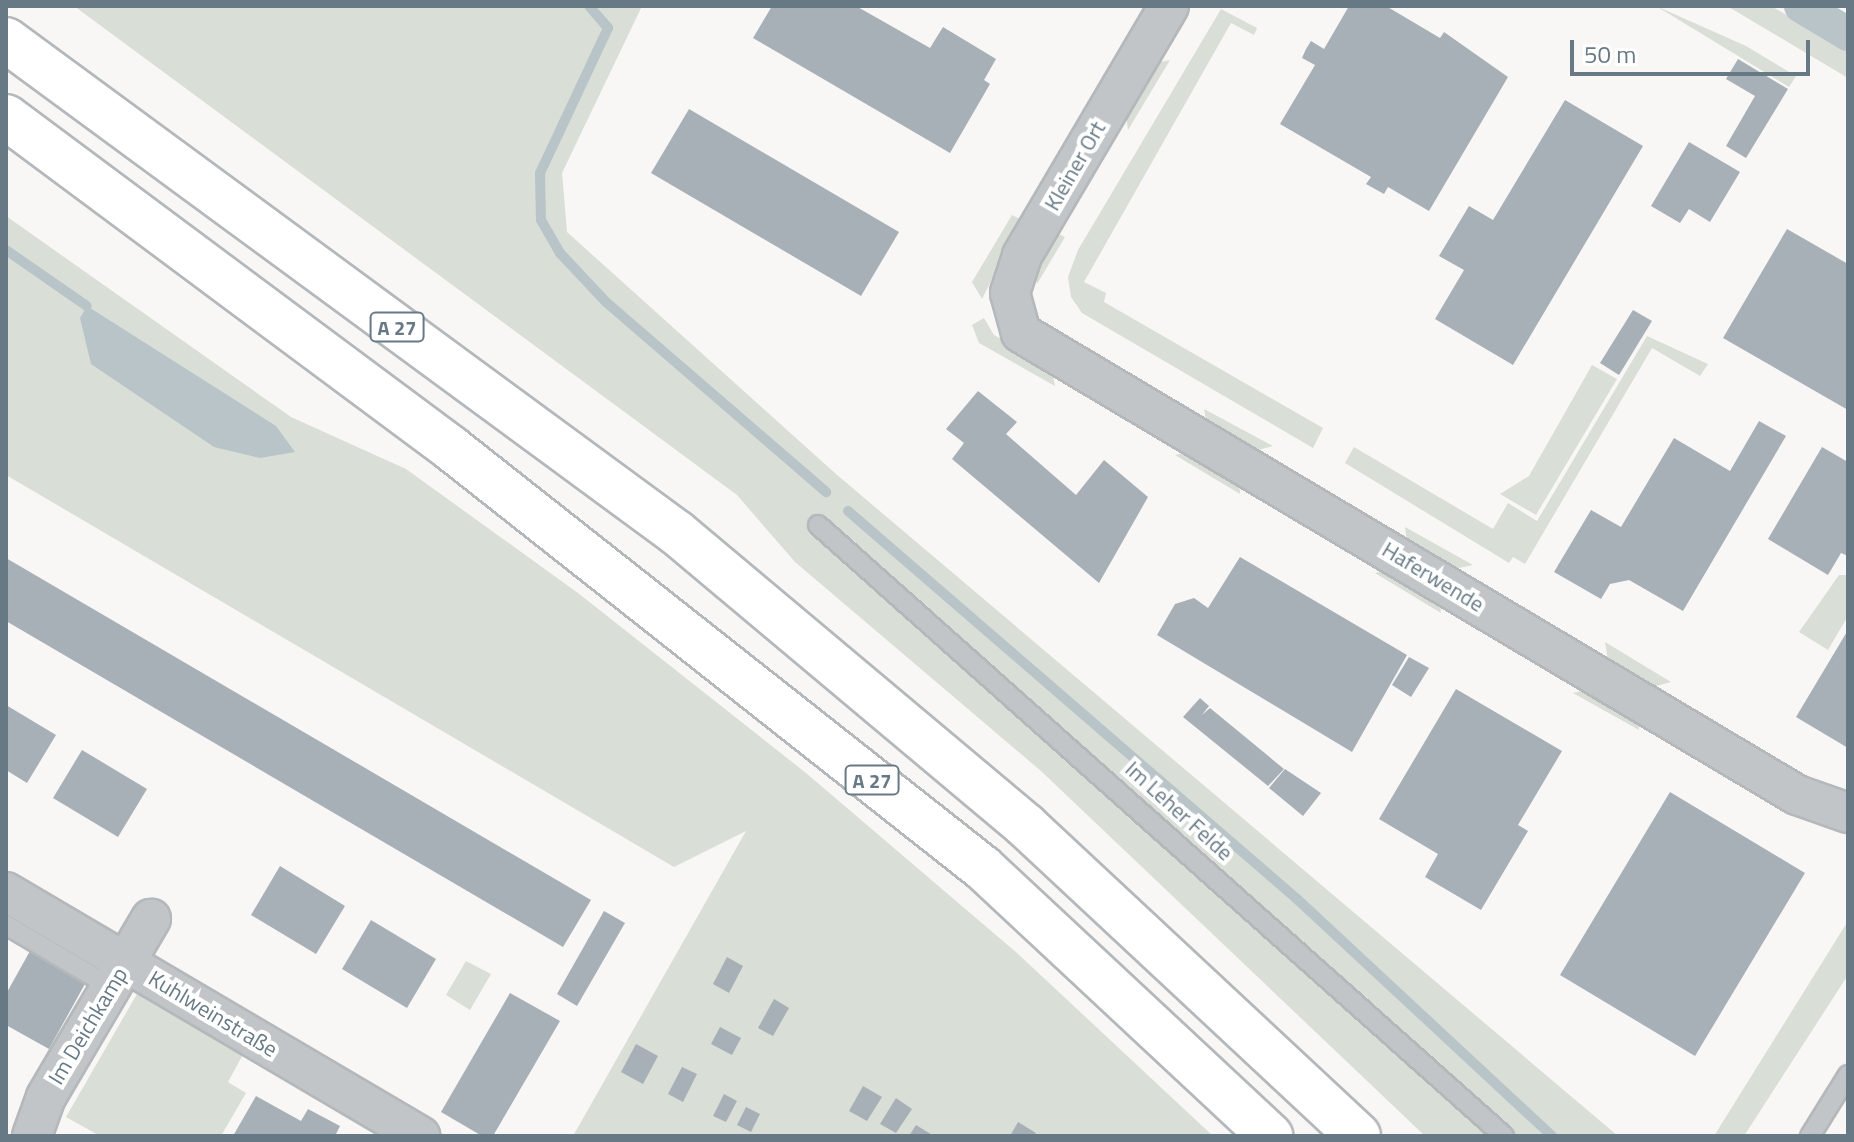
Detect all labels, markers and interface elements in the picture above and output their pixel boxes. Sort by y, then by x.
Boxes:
scale bar [1574,24,1814,74]
text: 50 m [1584,36,1636,72]
street label: Kleiner Ort [1039,117,1111,215]
road number: A 27 [369,311,425,343]
street label: Haferwende [1377,536,1489,618]
street label: Im Leher Felde [1120,756,1238,866]
road number: A 27 [844,764,900,796]
street label: Im Deichkamp [43,963,133,1089]
street label: Kuhlweinstraße [144,965,282,1063]

